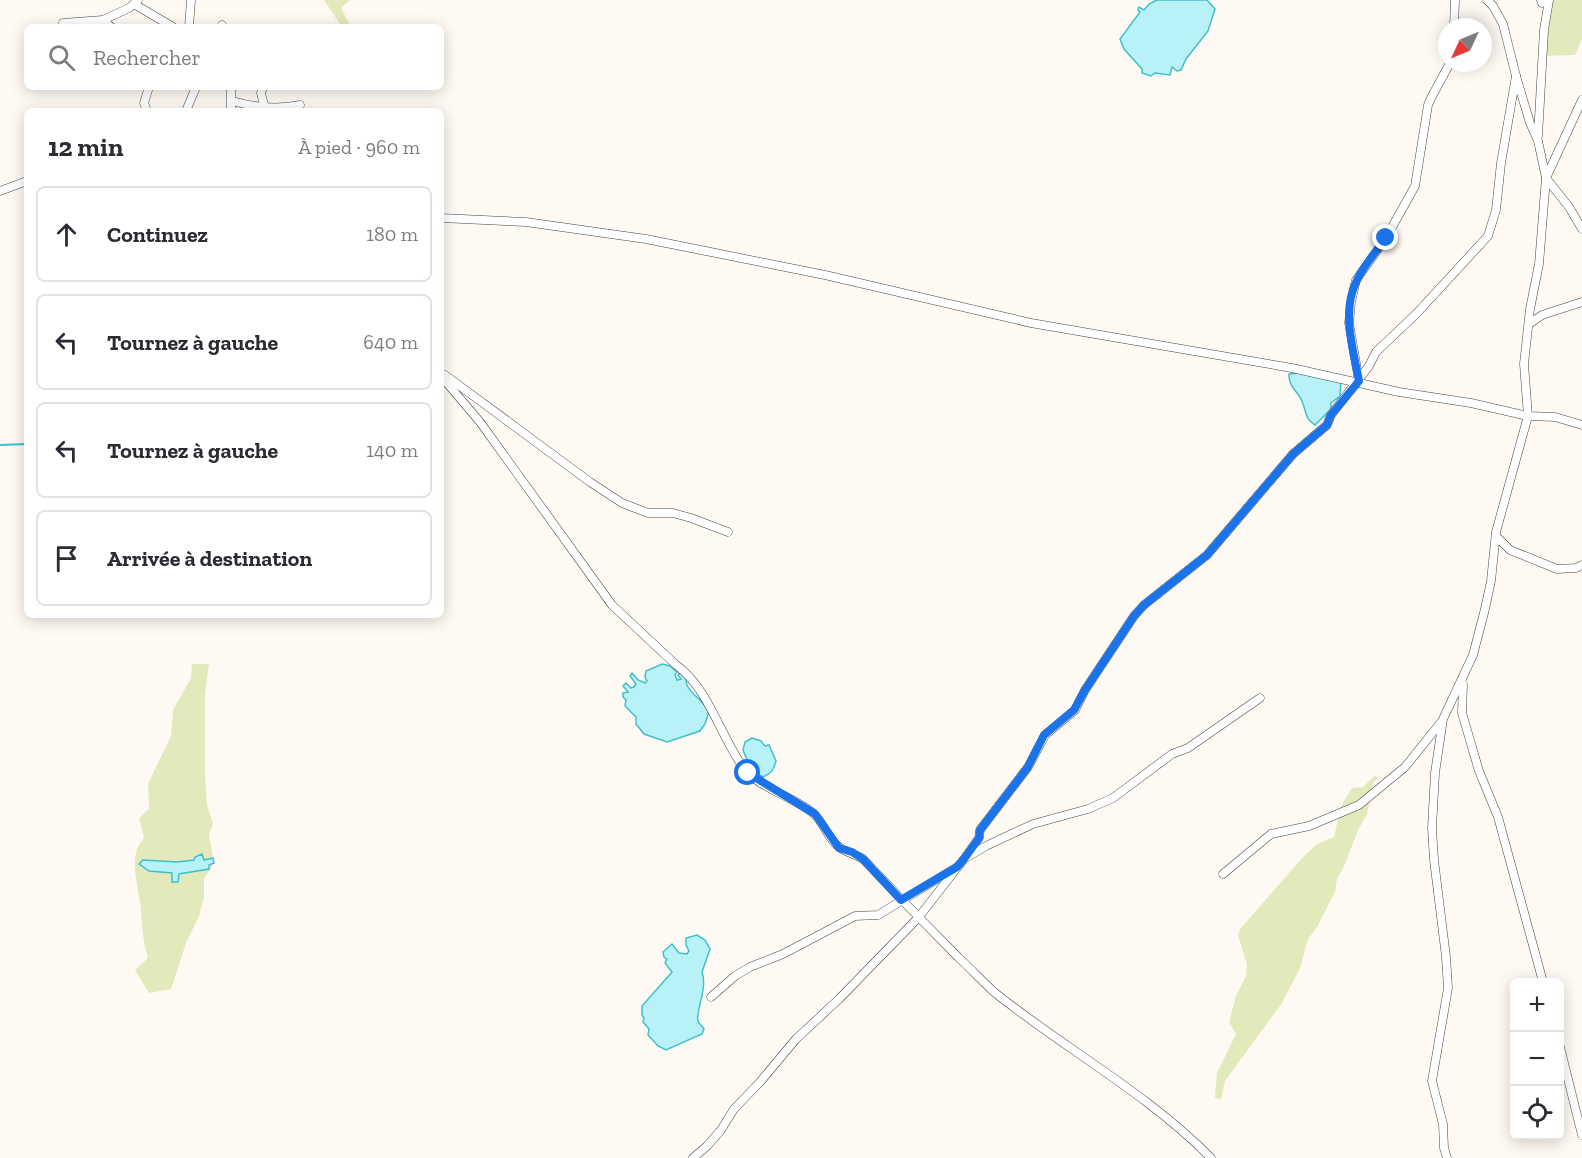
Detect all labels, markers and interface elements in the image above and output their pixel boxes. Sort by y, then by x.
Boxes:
north arrow [1438,18,1492,72]
search box [24,24,444,90]
icon: search [45,41,78,74]
text: Rechercher [93,44,201,71]
text: 12 min [48,131,123,163]
text: À pied · 960 m [298,135,420,159]
icon: ahead [50,218,83,251]
text: Continuez [107,221,208,248]
text: 180 m [366,222,418,246]
route end [1372,224,1398,250]
icon: left [50,326,83,359]
text: Tournez à gauche [107,329,278,356]
text: 640 m [363,330,418,354]
icon: left [50,434,83,467]
text: Tournez à gauche [107,437,278,464]
text: 140 m [366,438,418,462]
icon: arrive [50,542,83,575]
text: Arrivée à destination [107,545,312,572]
route start [734,759,760,785]
map controls [1510,978,1564,1140]
button: + [1510,978,1564,1032]
button: − [1510,1032,1564,1086]
button: locate [1510,1086,1564,1140]

